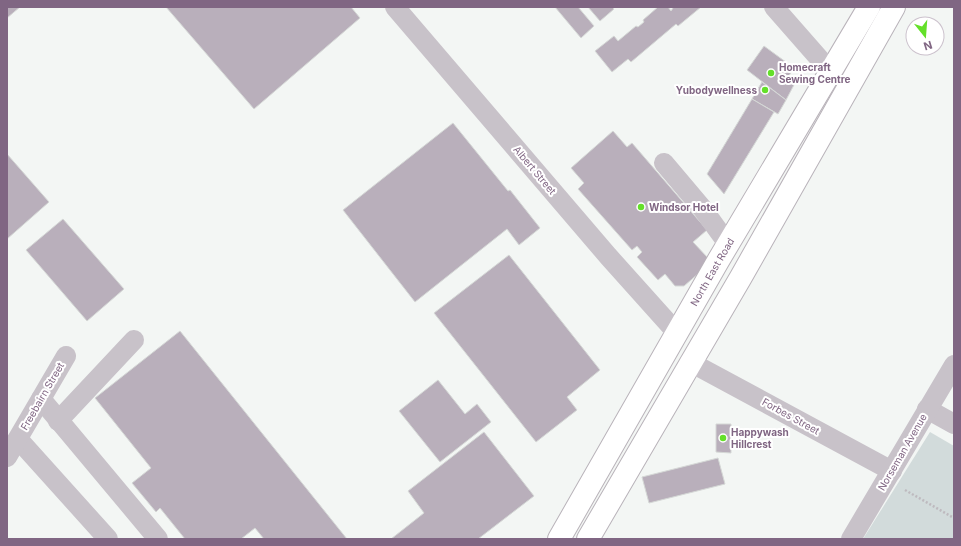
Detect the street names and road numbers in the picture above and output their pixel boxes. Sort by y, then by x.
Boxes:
street label: Albert Street [511,143,559,197]
street label: North East Road [688,236,736,308]
street label: Freebairn Street [18,359,67,432]
street label: Forbes Street [760,395,822,437]
street label: Norseman Avenue [875,411,929,493]

